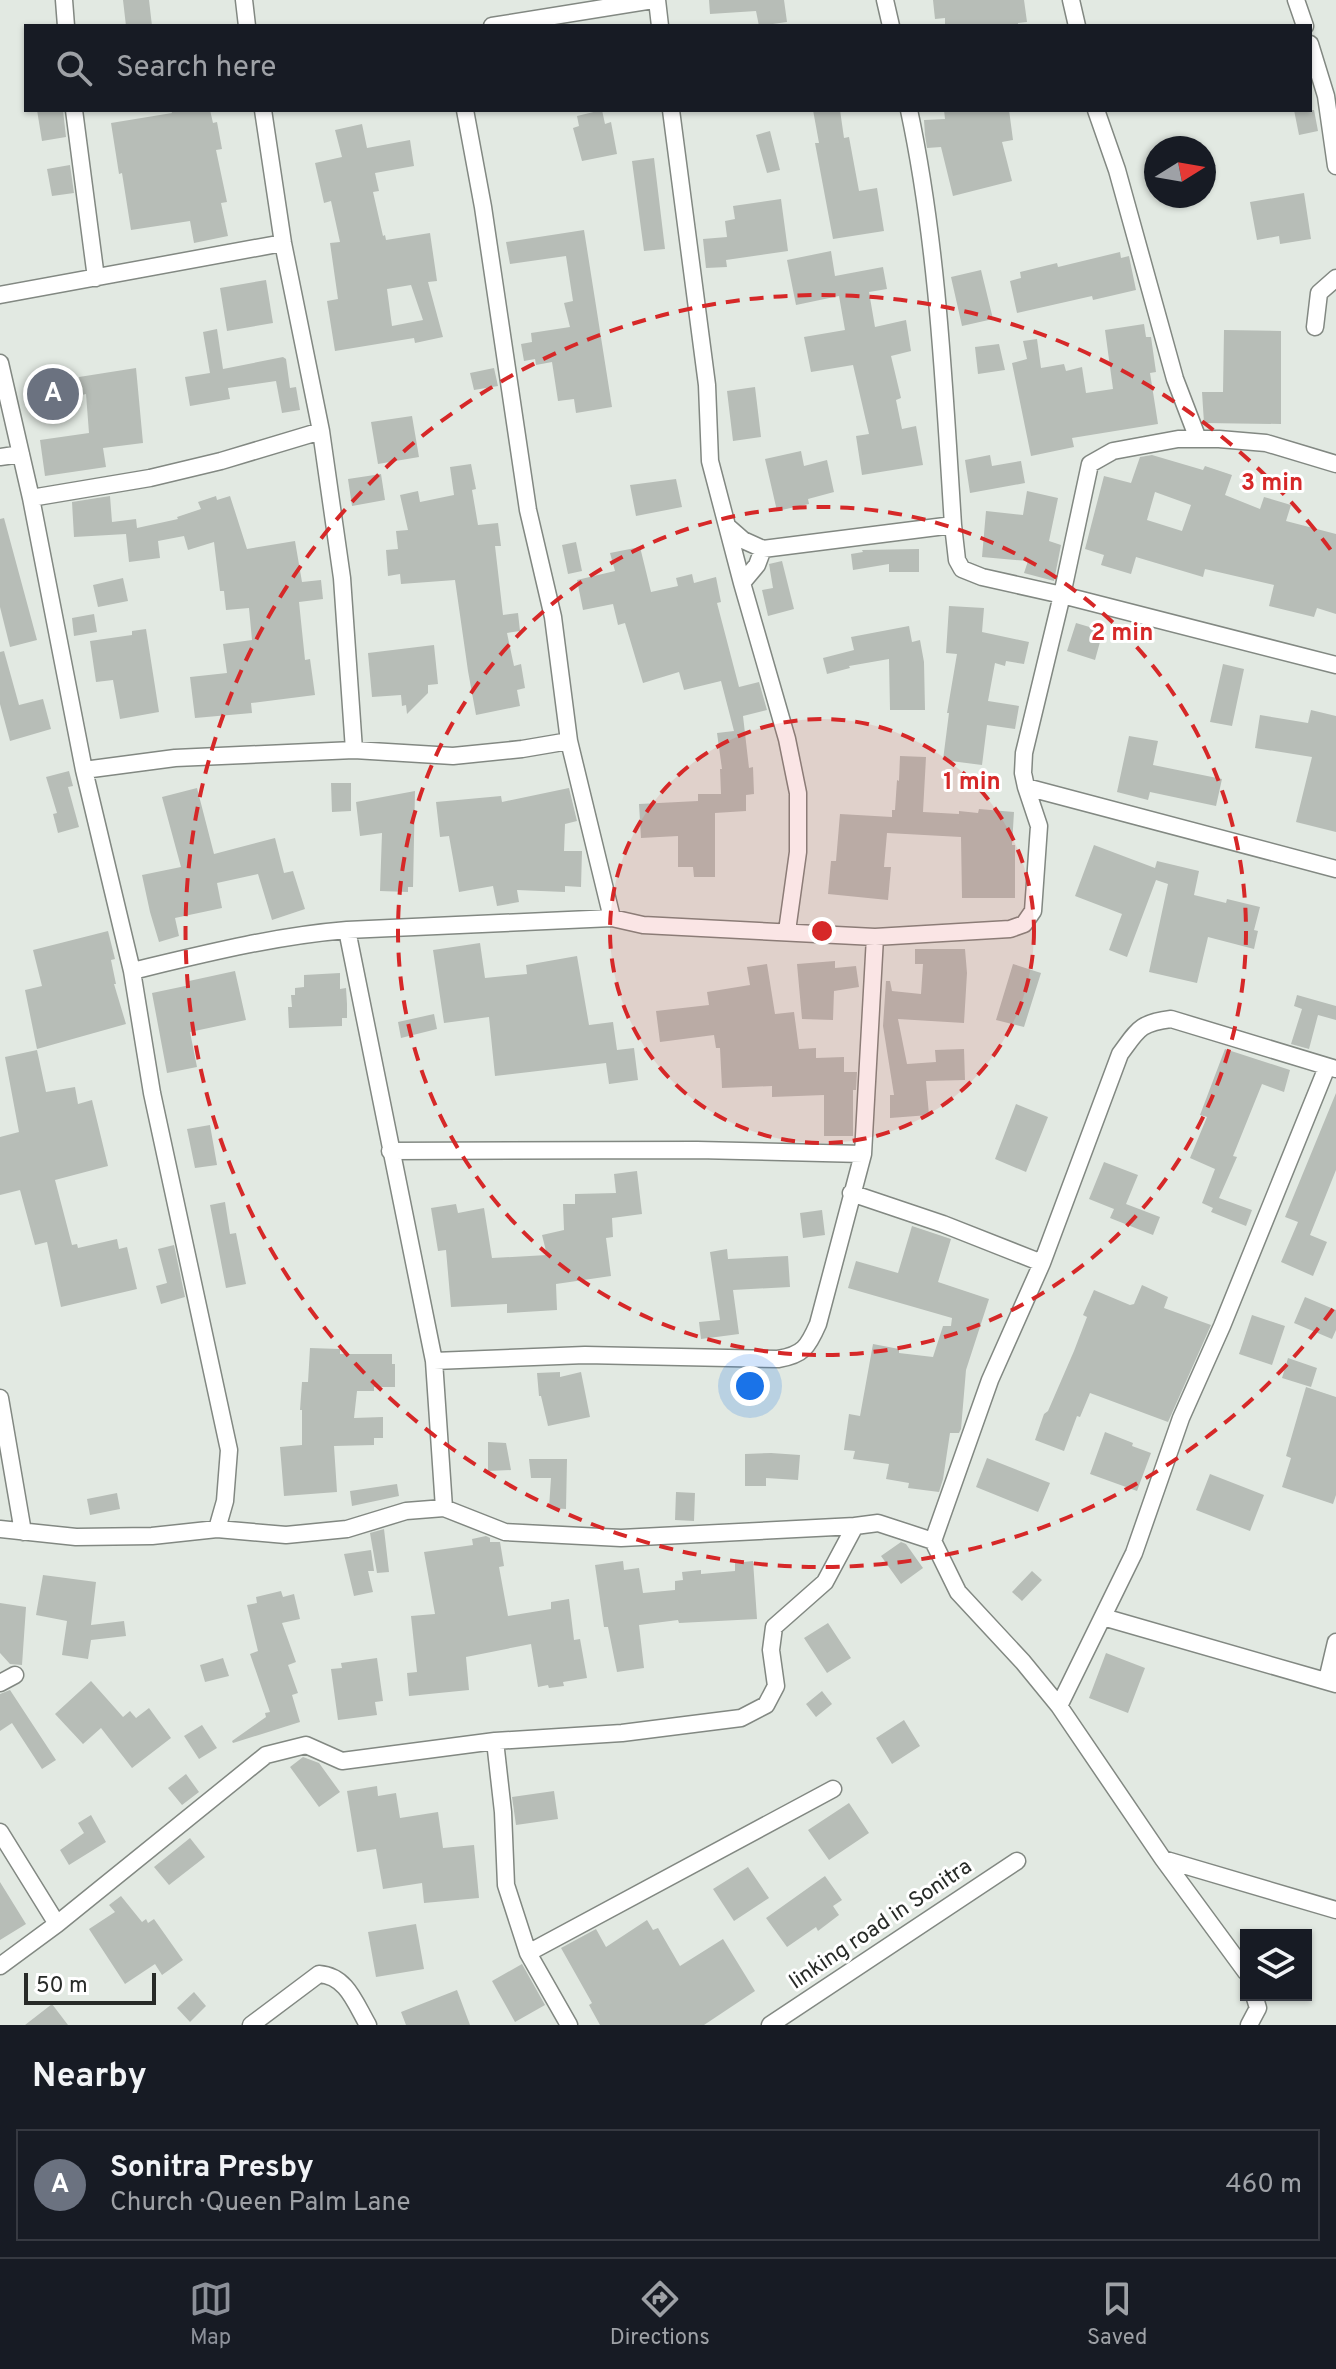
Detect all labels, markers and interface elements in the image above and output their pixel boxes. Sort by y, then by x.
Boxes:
search box [24,24,1312,112]
icon: search [52,46,96,90]
text: Search here [116,50,276,87]
north arrow [1144,136,1216,208]
pin: A [27,364,79,424]
text: 3 min [1241,469,1303,499]
text: 2 min [1091,619,1153,649]
text: 1 min [943,768,1001,798]
centre of rings [808,917,836,945]
your location [730,1366,770,1406]
street label: linking road in Sonitra [785,1854,977,1996]
map controls [1240,1929,1312,2001]
button: layers [1240,1929,1312,2001]
scale bar [24,1969,156,2005]
text: 50 m [36,1973,88,2000]
text: Nearby [32,2056,147,2099]
text: Sonitra Presby [110,2150,314,2187]
text: A [51,2169,69,2202]
text: 460 m [1226,2169,1302,2202]
text: Church · Queen Palm Lane [110,2187,411,2220]
tab: Map [189,2277,233,2352]
tab: Directions [610,2277,710,2352]
tab: Saved [1087,2277,1147,2352]

